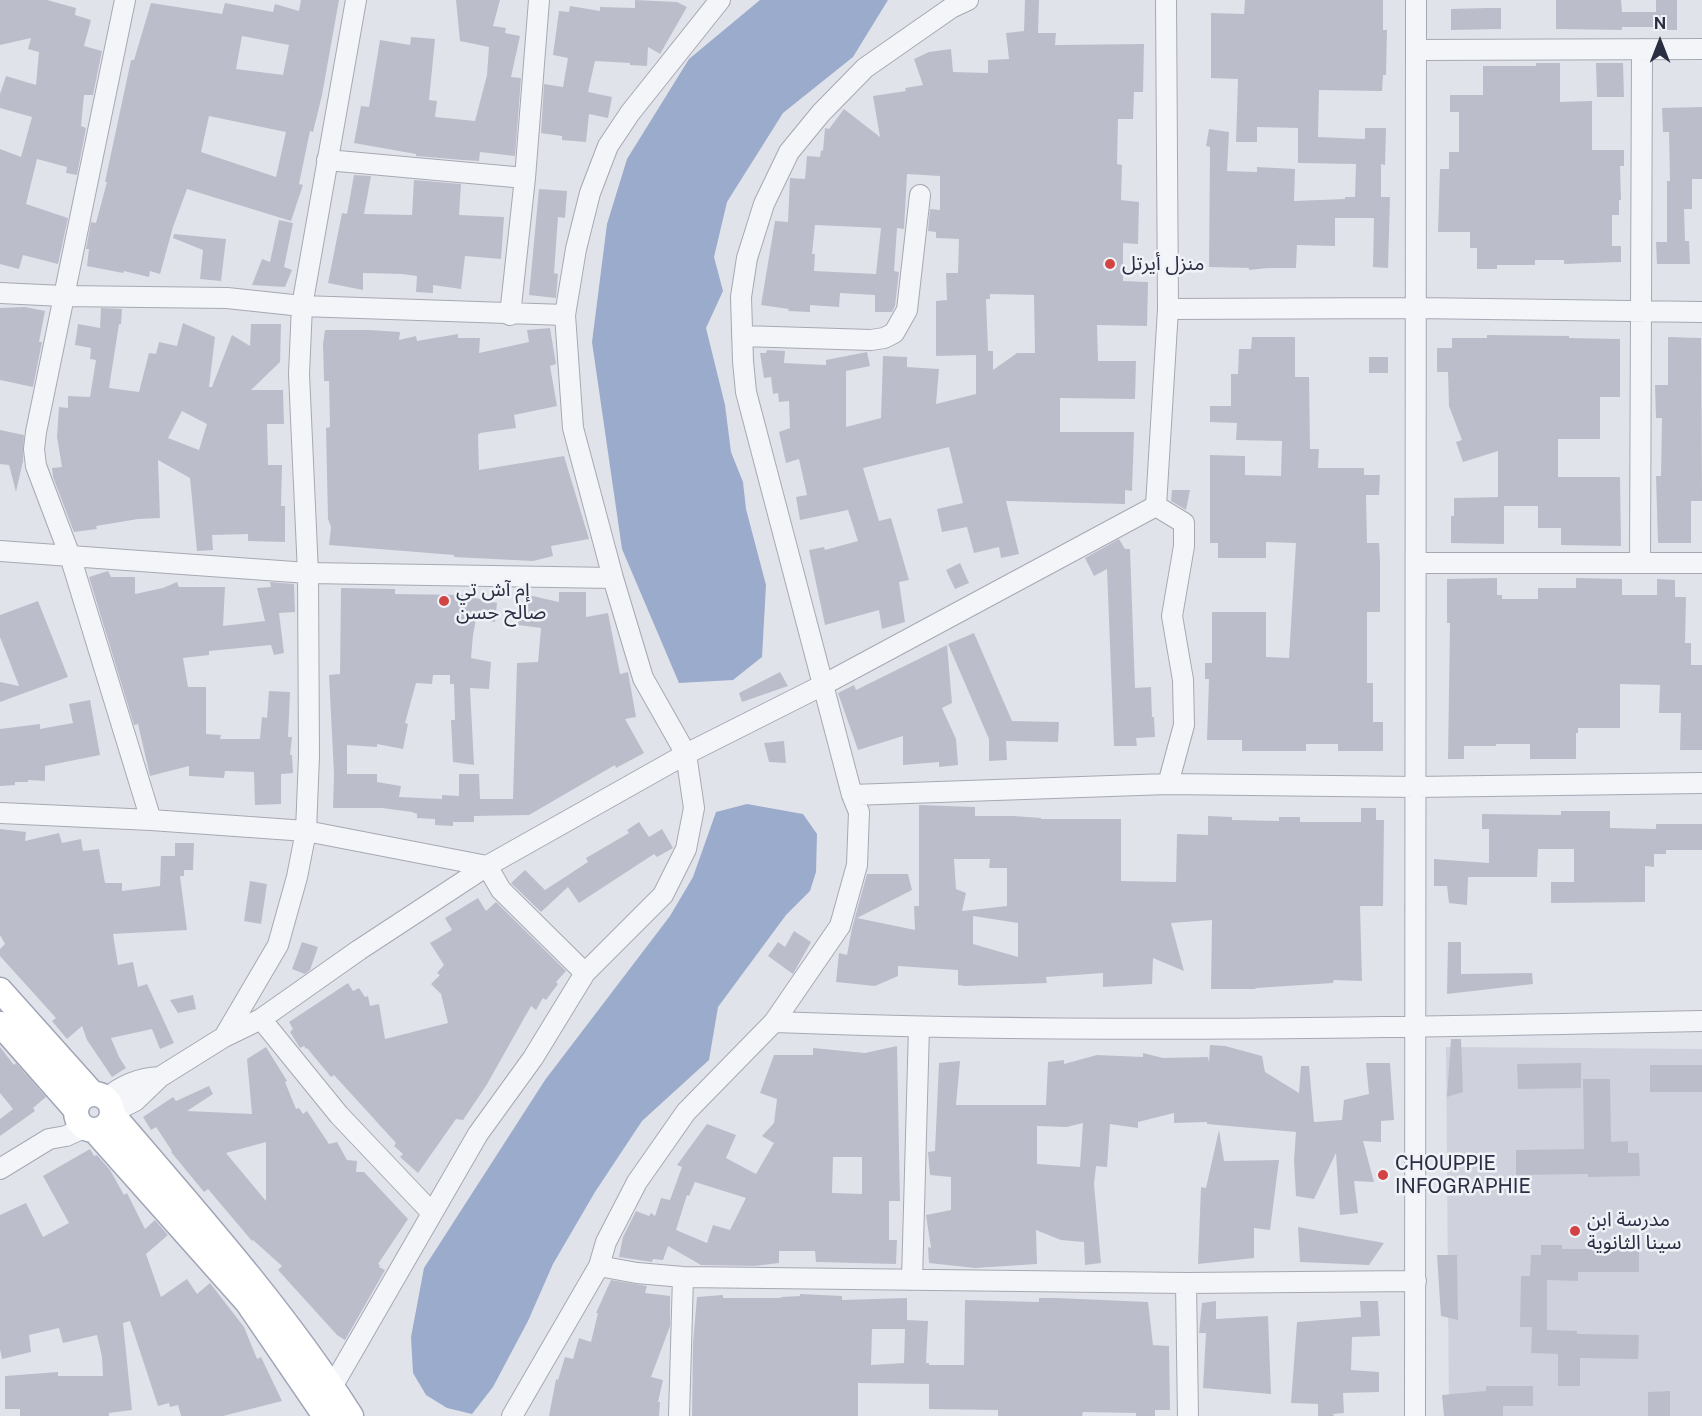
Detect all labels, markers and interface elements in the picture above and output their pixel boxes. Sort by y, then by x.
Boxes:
north arrow [1630,12,1690,72]
text: N [1654,14,1666,33]
place label: منزل أيرتل [1122,252,1205,276]
marker: منزل أيرتل [1103,257,1117,271]
place label: إم آش تي صالح حسن [456,578,546,625]
marker: إم آش تي صالح حسن [437,594,451,608]
place label: CHOUPPIE INFOGRAPHIE [1395,1152,1531,1199]
marker: CHOUPPIE INFOGRAPHIE [1376,1168,1390,1182]
place label: مدرسة ابن سينا الثانوية [1587,1208,1681,1255]
marker: مدرسة ابن سينا الثانوية [1568,1224,1582,1238]

